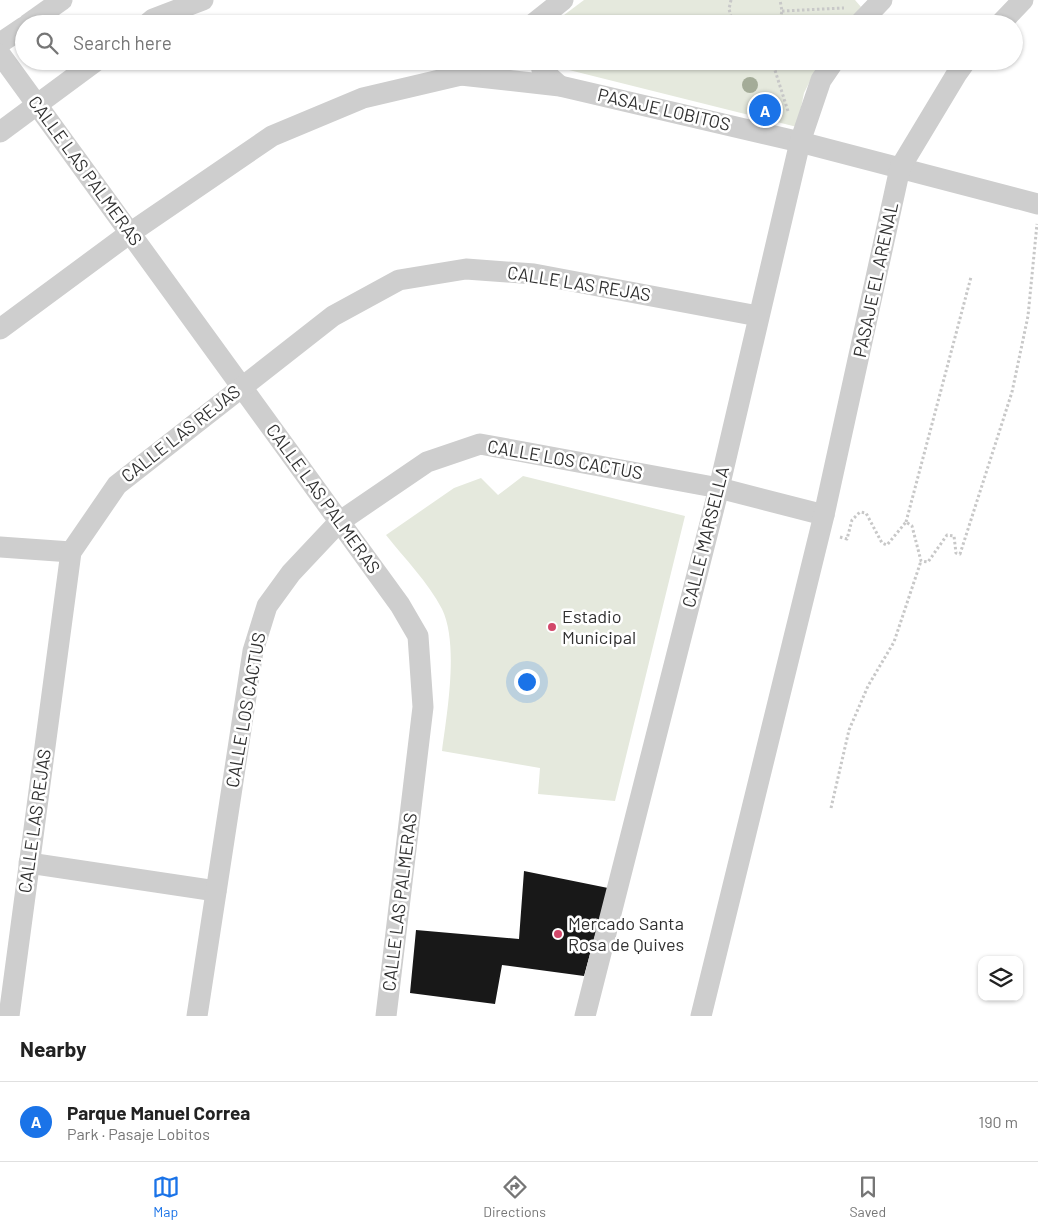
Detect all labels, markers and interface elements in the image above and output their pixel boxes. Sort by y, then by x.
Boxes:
search box [15,15,1023,70]
icon: search [33,29,61,57]
text: Search here [73,31,172,54]
street label: PASAJE LOBITOS [596,83,733,135]
street label: CALLE LAS PALMERAS [24,91,148,250]
pin: A [749,91,781,129]
street label: PASAJE EL ARENAL [848,200,902,359]
street label: CALLE LAS REJAS [506,261,653,305]
street label: CALLE LAS REJAS [116,380,244,487]
street label: CALLE LAS PALMERAS [262,419,386,578]
street label: CALLE LOS CACTUS [486,435,644,483]
street label: CALLE MARSELLA [677,464,733,610]
place label: Estadio Municipal [562,605,636,648]
marker: Estadio Municipal [546,621,558,633]
street label: CALLE LOS CACTUS [221,631,269,789]
your location [514,669,540,695]
street label: CALLE LAS REJAS [13,747,55,894]
street label: CALLE LAS PALMERAS [377,811,421,992]
place label: Mercado Santa Rosa de Quives [568,912,684,955]
marker: Mercado Santa Rosa de Quives [552,928,564,940]
map controls [978,956,1023,1001]
button: layers [978,956,1023,1001]
text: Nearby [20,1036,86,1061]
text: Parque Manuel Correa [67,1101,250,1124]
text: A [31,1112,41,1131]
text: 190 m [979,1112,1018,1131]
text: Park · Pasaje Lobitos [67,1124,210,1143]
tab: Map [152,1173,180,1220]
tab: Directions [483,1173,546,1220]
tab: Saved [849,1173,886,1220]

